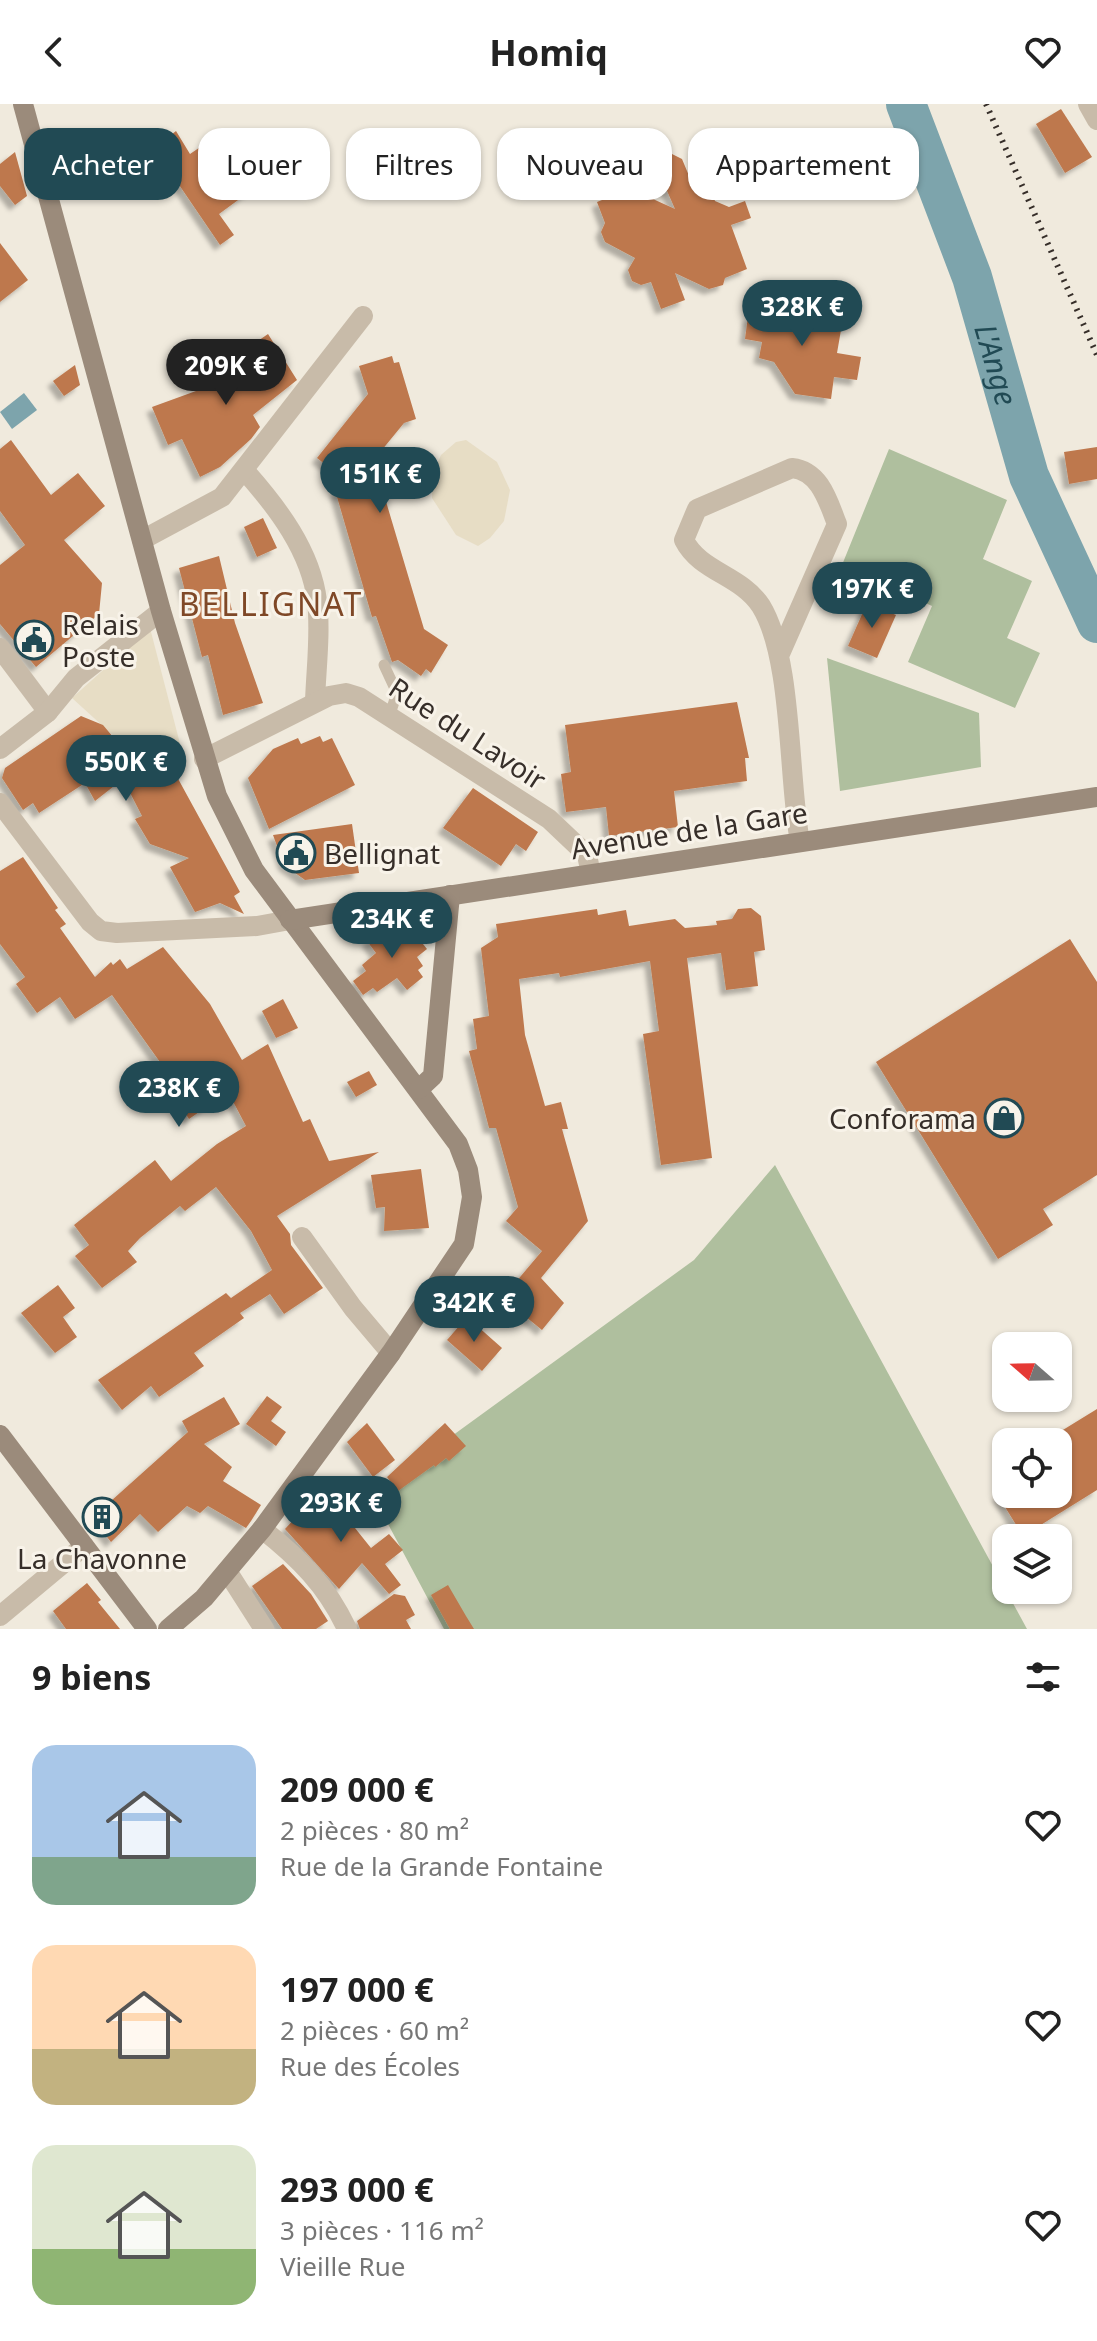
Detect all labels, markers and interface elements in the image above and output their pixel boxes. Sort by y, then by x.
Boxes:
text: Homiq [489,28,608,77]
icon: back [32,30,76,74]
icon: heart [1021,30,1065,74]
chip: Acheter [24,128,182,200]
chip: Louer [198,128,330,200]
chip: Filtres [346,128,481,200]
chip: Nouveau [497,128,672,200]
chip: Appartement [688,128,919,200]
pin: 328K € [737,280,867,348]
text: 328K € [760,288,844,324]
water label: L'Ange [966,319,1028,410]
pin: 209K € [161,339,291,407]
text: 209K € [184,347,268,383]
pin: 151K € [315,447,445,515]
text: 151K € [338,455,422,491]
pin: 197K € [807,562,937,630]
text: 197K € [830,570,914,606]
district label: BELLIGNAT [179,582,363,625]
place label: Relais Poste [62,605,139,675]
public building icon: Relais Poste [13,619,55,661]
street label: Rue du Lavoir [382,668,554,798]
pin: 550K € [61,735,191,803]
text: 550K € [84,743,168,779]
street label: Avenue de la Gare [568,793,810,867]
public building icon: Bellignat [275,832,317,874]
place label: Bellignat [324,834,440,872]
pin: 234K € [327,892,457,960]
text: 234K € [350,900,434,936]
pin: 238K € [114,1061,244,1129]
text: 238K € [137,1069,221,1105]
shop icon: Conforama [983,1097,1025,1139]
place label: Conforama [829,1099,976,1137]
pin: 342K € [409,1276,539,1344]
text: 342K € [432,1284,516,1320]
north arrow [992,1332,1072,1412]
map controls [992,1332,1072,1604]
button: locate [992,1428,1072,1508]
pin: 293K € [276,1476,406,1544]
text: 293K € [299,1484,383,1520]
building icon: La Chavonne [81,1496,123,1538]
button: layers [992,1524,1072,1604]
place label: La Chavonne [17,1539,187,1577]
text: 9 biens [32,1654,151,1700]
icon: filters [1021,1655,1065,1699]
text: 209 000 € [280,1766,434,1812]
icon: home [96,1777,192,1873]
icon: heart [1021,1803,1065,1847]
text: 2 pièces · 80 m² [280,1812,469,1848]
text: Rue de la Grande Fontaine [280,1848,603,1884]
text: 197 000 € [280,1966,434,2012]
icon: home [96,1977,192,2073]
icon: heart [1021,2003,1065,2047]
text: 2 pièces · 60 m² [280,2012,469,2048]
text: Rue des Écoles [280,2048,460,2084]
text: 293 000 € [280,2166,434,2212]
icon: home [96,2177,192,2273]
icon: heart [1021,2203,1065,2247]
text: 3 pièces · 116 m² [280,2212,484,2248]
text: Vieille Rue [280,2248,405,2284]

